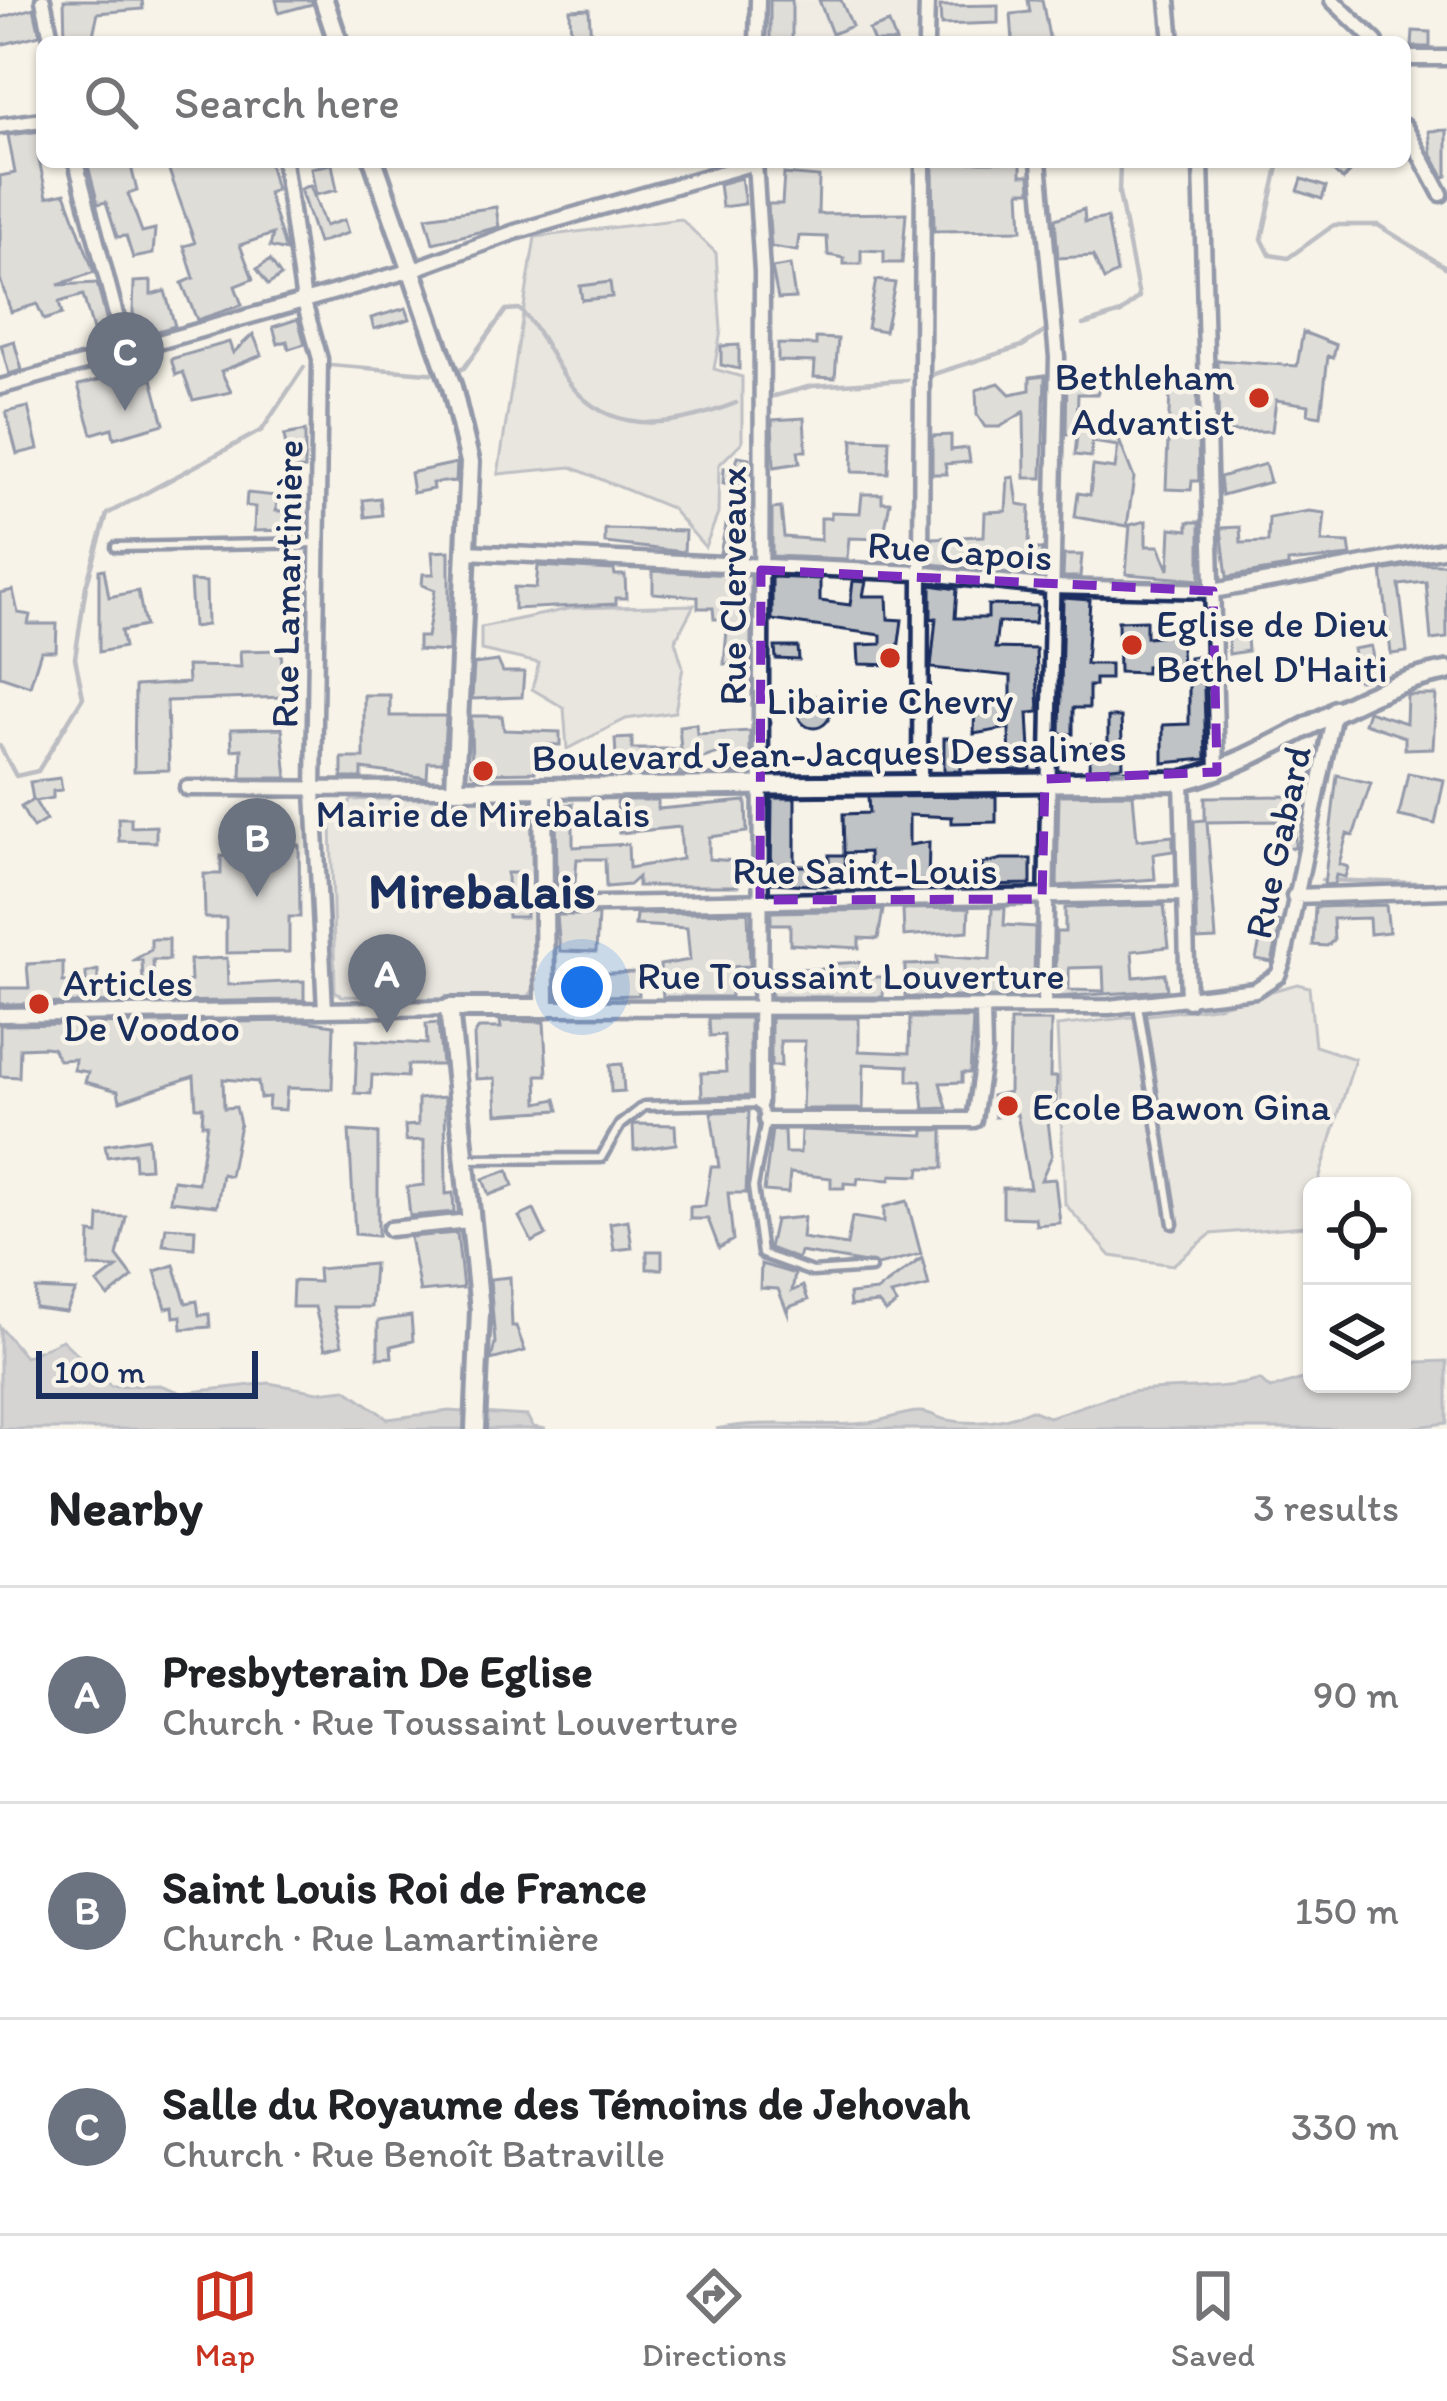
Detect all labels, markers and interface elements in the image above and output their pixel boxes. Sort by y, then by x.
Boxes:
search box [36,36,1411,168]
icon: search [78,69,144,135]
text: Search here [174,75,400,129]
pin: C [86,312,164,411]
place label: Bethleham Advantist [1054,353,1235,445]
marker: Bethleham Advantist [1246,385,1272,411]
street label: Rue Lamartinière [260,439,313,729]
street label: Rue Clerveaux [709,466,756,705]
street label: Rue Capois [866,521,1054,580]
place label: Eglise de Dieu Bethel D'Haiti [1156,600,1389,692]
marker: Eglise de Dieu Bethel D'Haiti [1119,632,1145,658]
marker: Libairie Chevry [877,645,903,671]
place label: Libairie Chevry [767,677,1013,724]
street label: Boulevard Jean-Jacques Dessalines [531,724,1127,781]
street label: Rue Gabard [1234,741,1321,943]
marker: Mairie de Mirebalais [470,758,496,784]
place label: Mairie de Mirebalais [316,790,650,837]
pin: B [218,798,296,897]
street label: Rue Saint-Louis [732,847,998,894]
district label: Mirebalais [368,860,596,921]
pin: A [348,934,426,1033]
street label: Rue Toussaint Louverture [637,952,1065,999]
your location [552,957,612,1017]
place label: Articles De Voodoo [63,959,240,1051]
marker: Articles De Voodoo [26,991,52,1017]
place label: Ecole Bawon Gina [1032,1083,1331,1130]
marker: Ecole Bawon Gina [995,1093,1021,1119]
map controls [1303,1177,1411,1393]
button: locate [1303,1177,1411,1285]
button: layers [1303,1285,1411,1393]
scale bar [36,1345,258,1398]
text: 100 m [54,1352,145,1391]
text: Nearby [48,1477,203,1538]
text: 3 results [1253,1484,1399,1531]
text: Presbyterain De Eglise [162,1644,593,1698]
text: A [75,1671,99,1718]
text: 90 m [1313,1671,1399,1718]
text: Church · Rue Toussaint Louverture [162,1698,738,1745]
text: Saint Louis Roi de France [162,1860,647,1914]
text: B [74,1887,100,1934]
text: 150 m [1295,1887,1399,1934]
text: Church · Rue Lamartinière [162,1914,599,1961]
text: Salle du Royaume des Témoins de Jehovah [162,2076,970,2130]
text: C [74,2103,100,2150]
text: 330 m [1291,2103,1399,2150]
text: Church · Rue Benoît Batraville [162,2130,665,2177]
tab: Map [192,2263,258,2374]
tab: Directions [642,2263,787,2374]
tab: Saved [1171,2263,1255,2374]

